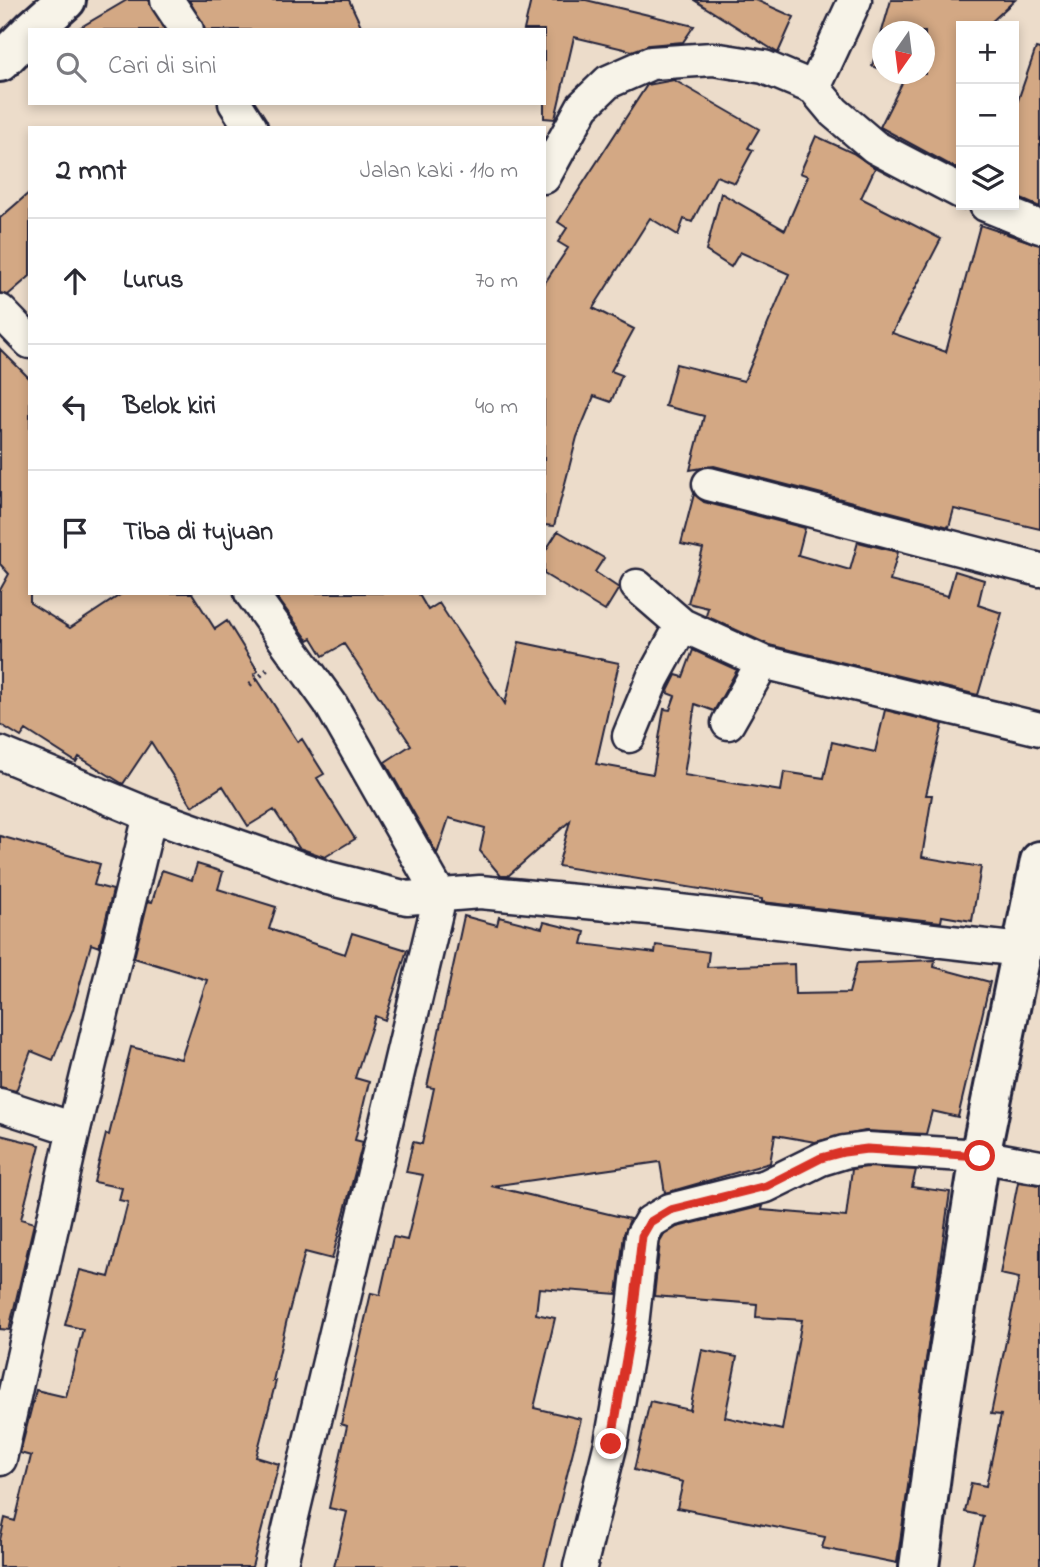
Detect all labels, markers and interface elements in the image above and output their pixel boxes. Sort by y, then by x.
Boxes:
north arrow [872,21,935,84]
map controls [956,21,1019,210]
button: + [956,21,1019,84]
search box [28,28,546,105]
icon: search [52,48,90,86]
text: Cari di sini [108,48,217,86]
button: − [956,84,1019,147]
button: layers [956,147,1019,210]
text: 2 mnt [56,150,127,194]
text: Jalan kaki · 110 m [360,155,518,188]
icon: ahead [56,262,94,300]
text: Lurus [123,262,184,300]
text: 70 m [475,265,518,298]
icon: left [56,388,94,426]
text: Belok kiri [123,388,216,426]
text: 40 m [475,391,518,424]
icon: arrive [56,514,94,552]
text: Tiba di tujuan [123,514,273,552]
route start [964,1140,995,1171]
route end [595,1428,626,1459]

